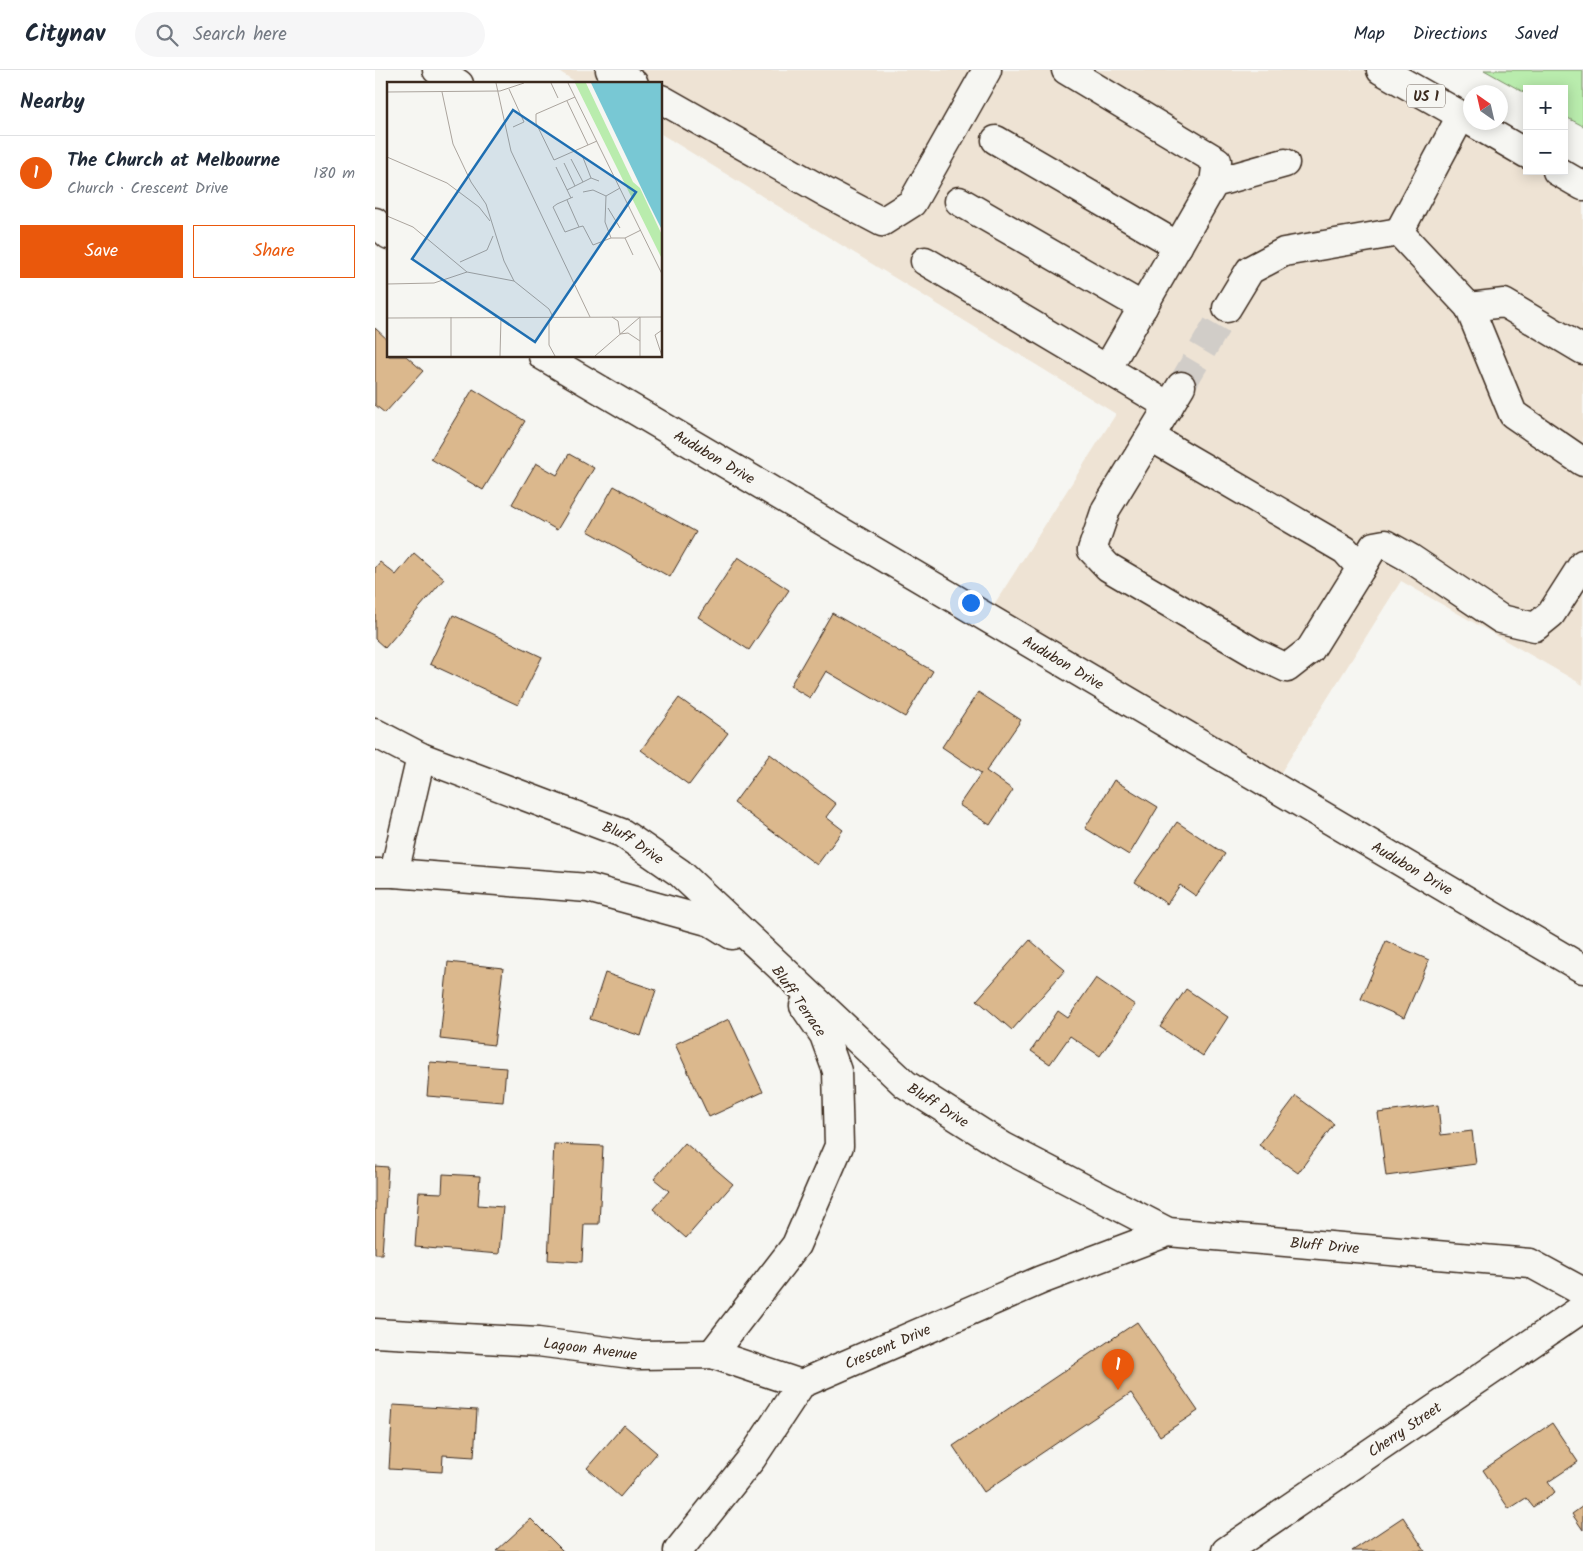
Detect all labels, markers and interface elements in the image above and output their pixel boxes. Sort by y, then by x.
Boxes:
search box [135,12,485,57]
text: Citynav [25,15,105,54]
text: Search here [193,20,287,50]
text: Map [1353,20,1385,49]
text: Directions [1413,20,1487,49]
text: Saved [1515,20,1558,49]
icon: search [153,21,181,49]
inset map [387,82,663,358]
road number: US 1 [1407,85,1445,108]
north arrow [1463,85,1508,130]
map controls [1523,85,1568,175]
button: + [1523,85,1568,130]
text: Nearby [20,86,85,119]
button: − [1523,130,1568,175]
text: The Church at Melbourne [67,146,280,176]
text: 1 [34,161,38,186]
text: 180 m [313,161,355,186]
text: Church · Crescent Drive [67,176,228,201]
button: Save [20,225,183,278]
button: Share [193,225,355,278]
street label: Audubon Drive [669,424,759,491]
your location [958,590,984,616]
street label: Audubon Drive [1017,630,1108,697]
street label: Bluff Drive [598,816,669,872]
street label: Audubon Drive [1366,836,1457,903]
street label: Bluff Terrace [765,961,832,1043]
street label: Bluff Drive [902,1077,973,1135]
street label: Bluff Drive [1289,1232,1360,1261]
street label: Crescent Drive [841,1318,935,1377]
street label: Lagoon Avenue [542,1332,639,1368]
pin: 1 [1102,1349,1134,1390]
street label: Cherry Street [1363,1396,1447,1464]

